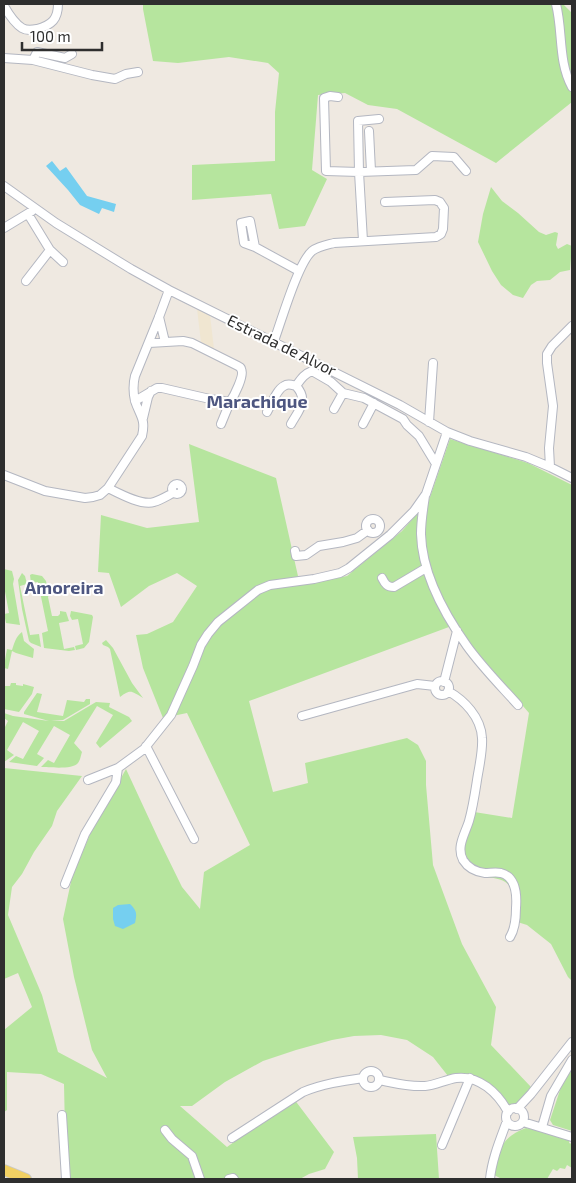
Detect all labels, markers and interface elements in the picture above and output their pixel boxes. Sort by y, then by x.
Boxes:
scale bar [22,20,102,52]
text: 100 m [30,27,71,45]
street label: Estrada de Alvor [225,310,340,379]
district label: Marachique [206,390,308,412]
district label: Amoreira [25,576,103,598]

